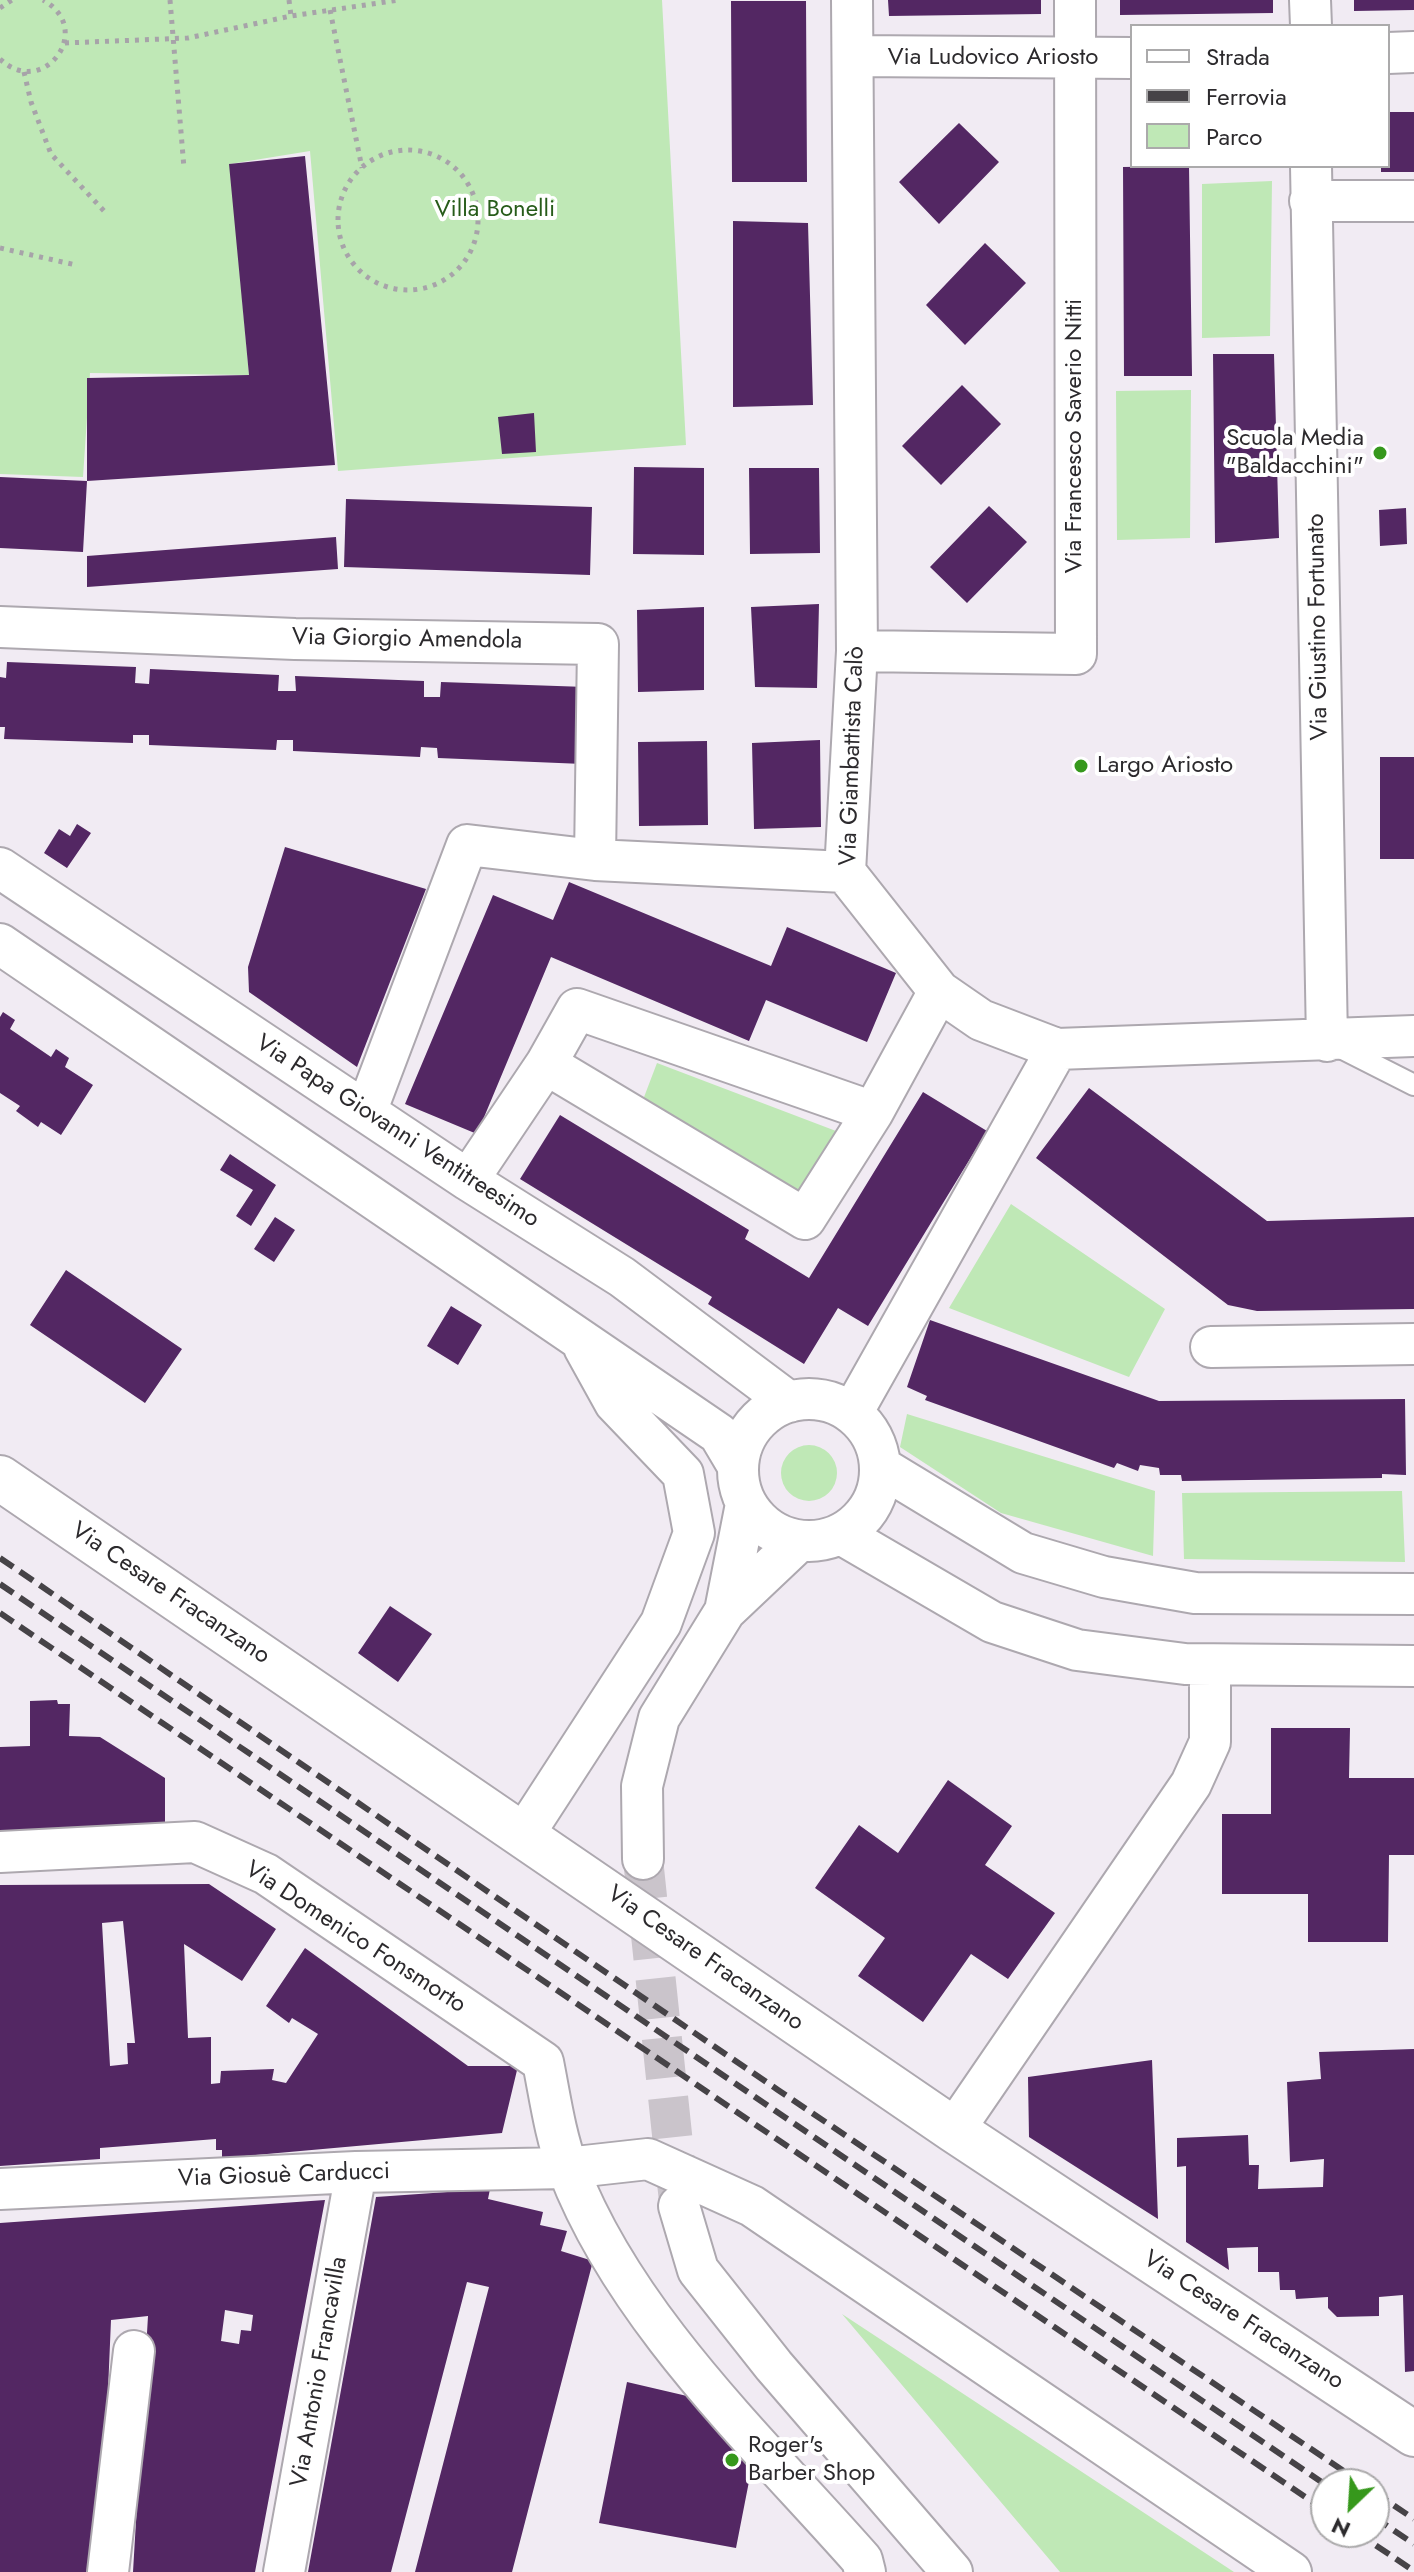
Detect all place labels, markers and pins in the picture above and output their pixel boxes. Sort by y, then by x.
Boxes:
place label: Scuola Media "Baldacchini" [1225,425,1364,481]
marker: Scuola Media "Baldacchini" [1371,444,1389,462]
place label: Largo Ariosto [1097,752,1233,780]
marker: Largo Ariosto [1072,757,1090,775]
place label: Roger's Barber Shop [748,2432,875,2488]
marker: Roger's Barber Shop [723,2451,741,2469]

